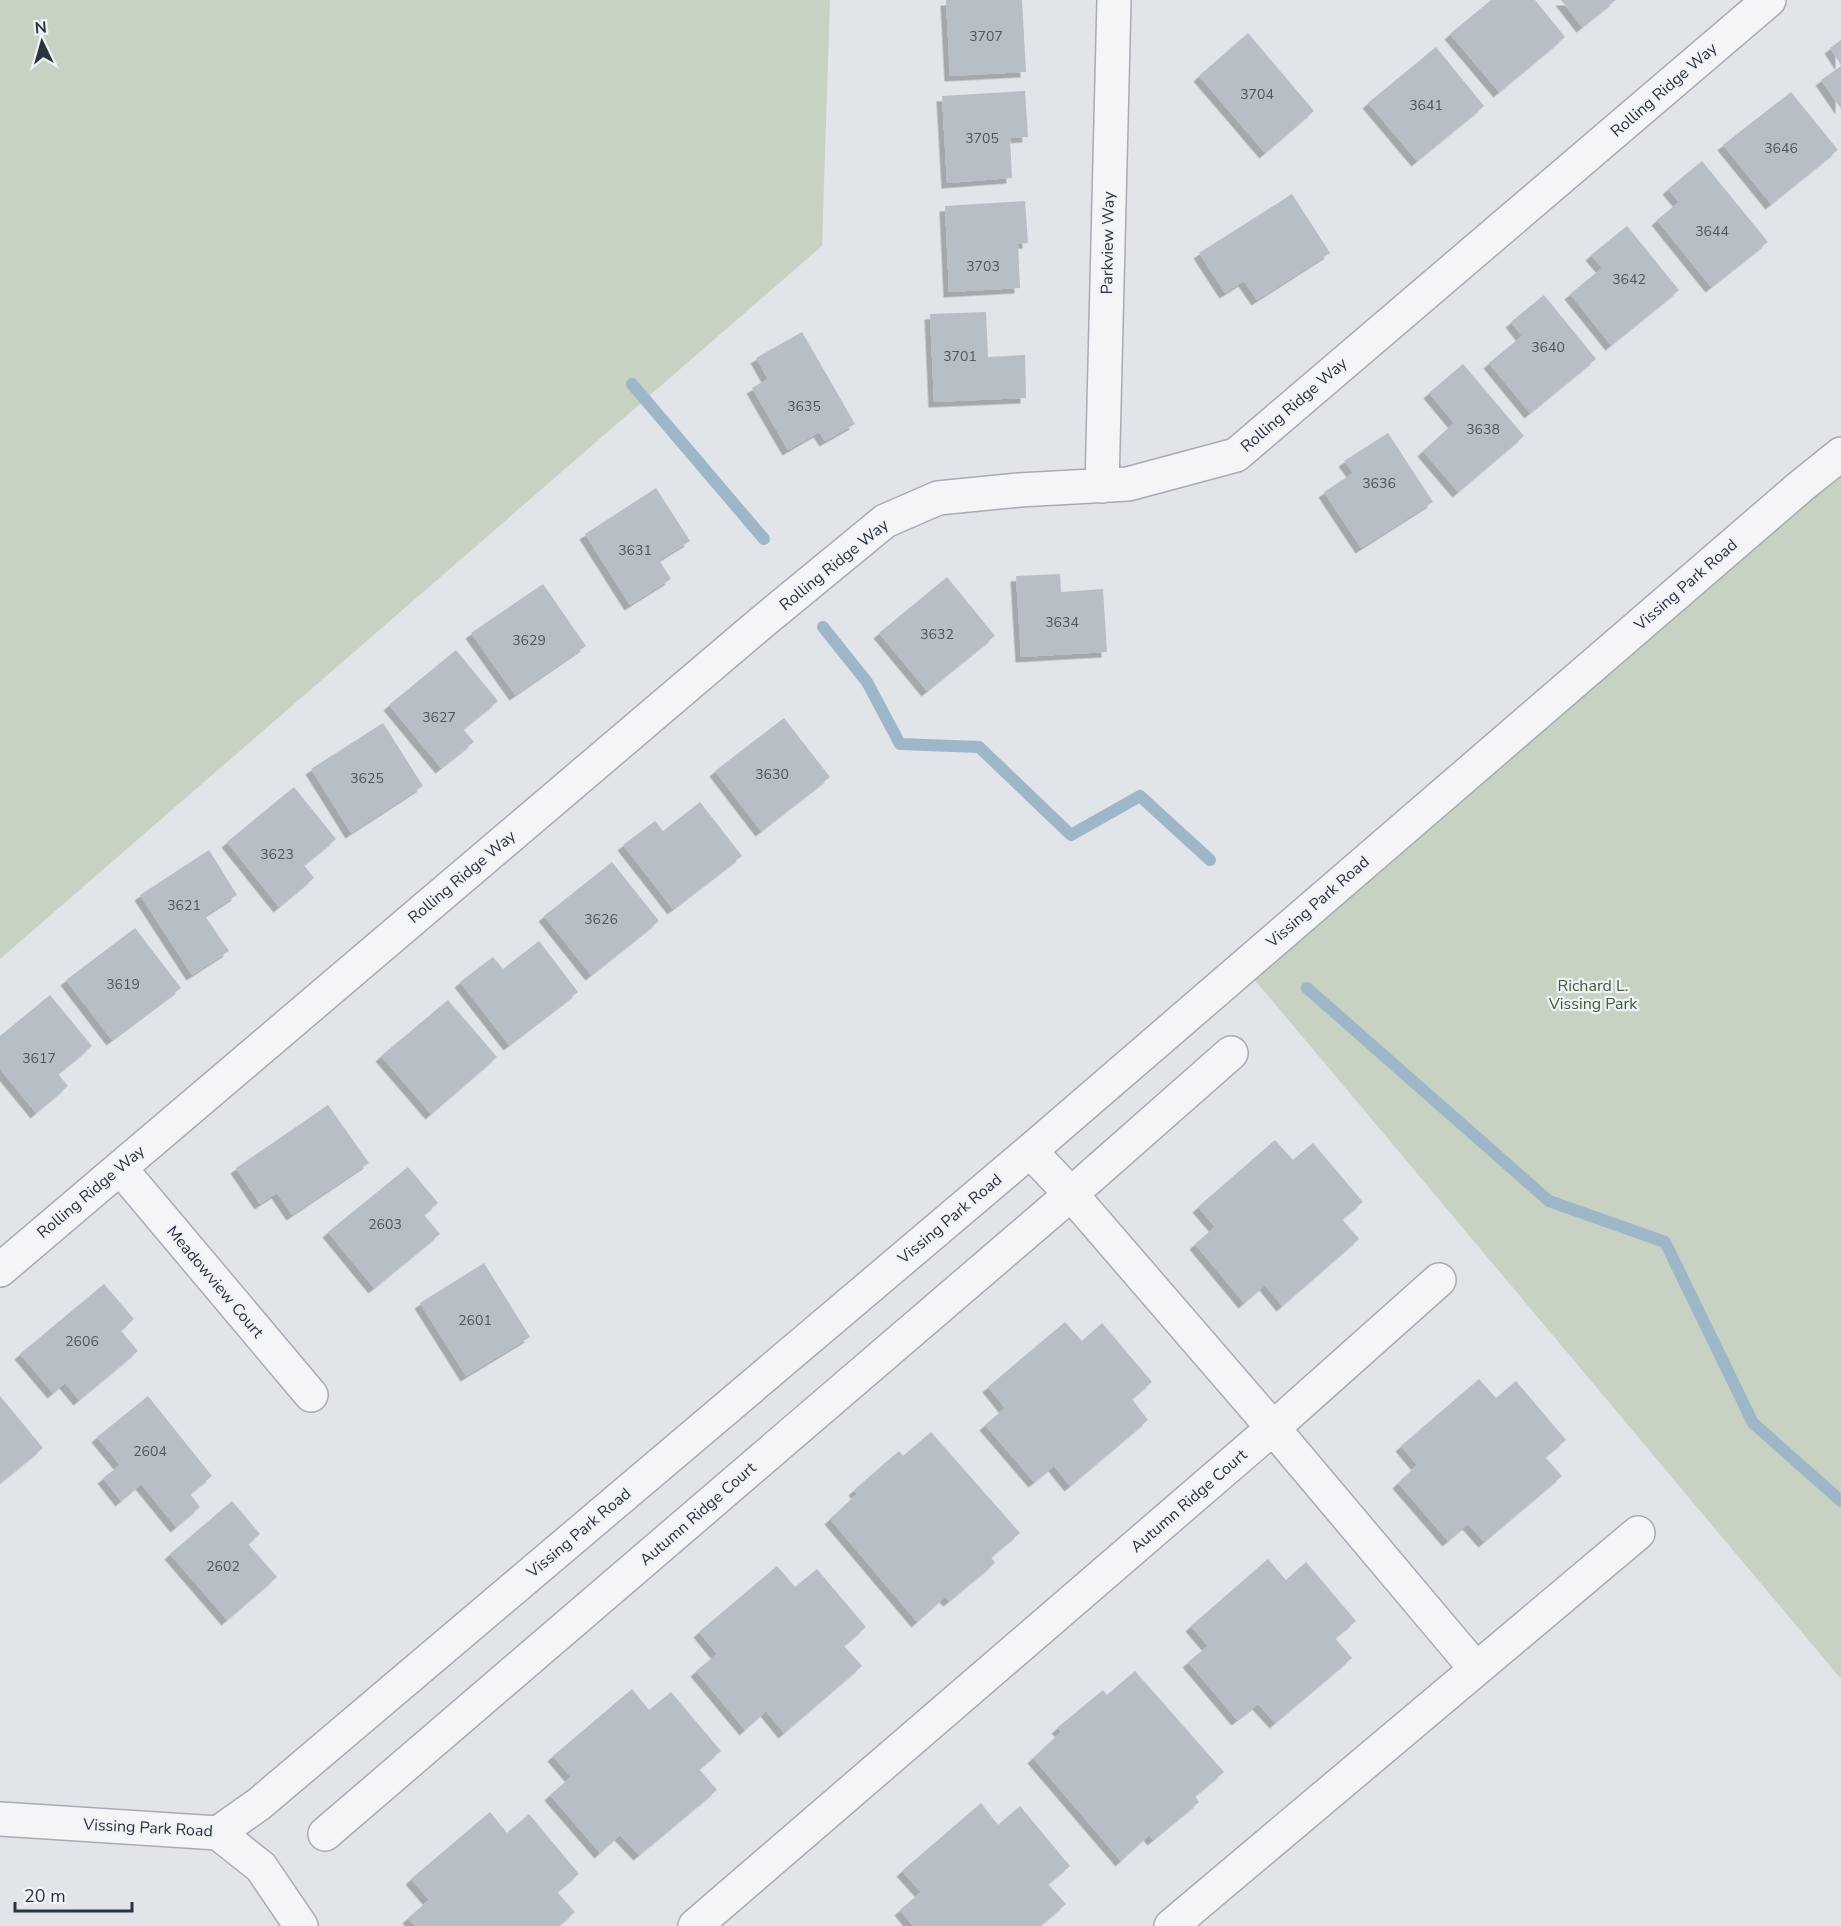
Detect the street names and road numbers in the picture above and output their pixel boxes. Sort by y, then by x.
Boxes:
street label: Rolling Ridge Way [1606,37,1722,142]
street label: Parkview Way [1096,191,1120,295]
street label: Rolling Ridge Way [1236,352,1352,457]
street label: Rolling Ridge Way [775,514,894,616]
street label: Vissing Park Road [1629,534,1742,637]
street label: Rolling Ridge Way [404,825,521,929]
street label: Vissing Park Road [1261,851,1374,954]
street label: Rolling Ridge Way [33,1140,150,1244]
street label: Vissing Park Road [892,1169,1007,1270]
street label: Meadowview Court [161,1221,269,1343]
street label: Autumn Ridge Court [1126,1444,1252,1558]
street label: Autumn Ridge Court [635,1457,761,1571]
street label: Vissing Park Road [521,1483,636,1584]
street label: Vissing Park Road [82,1814,213,1842]

